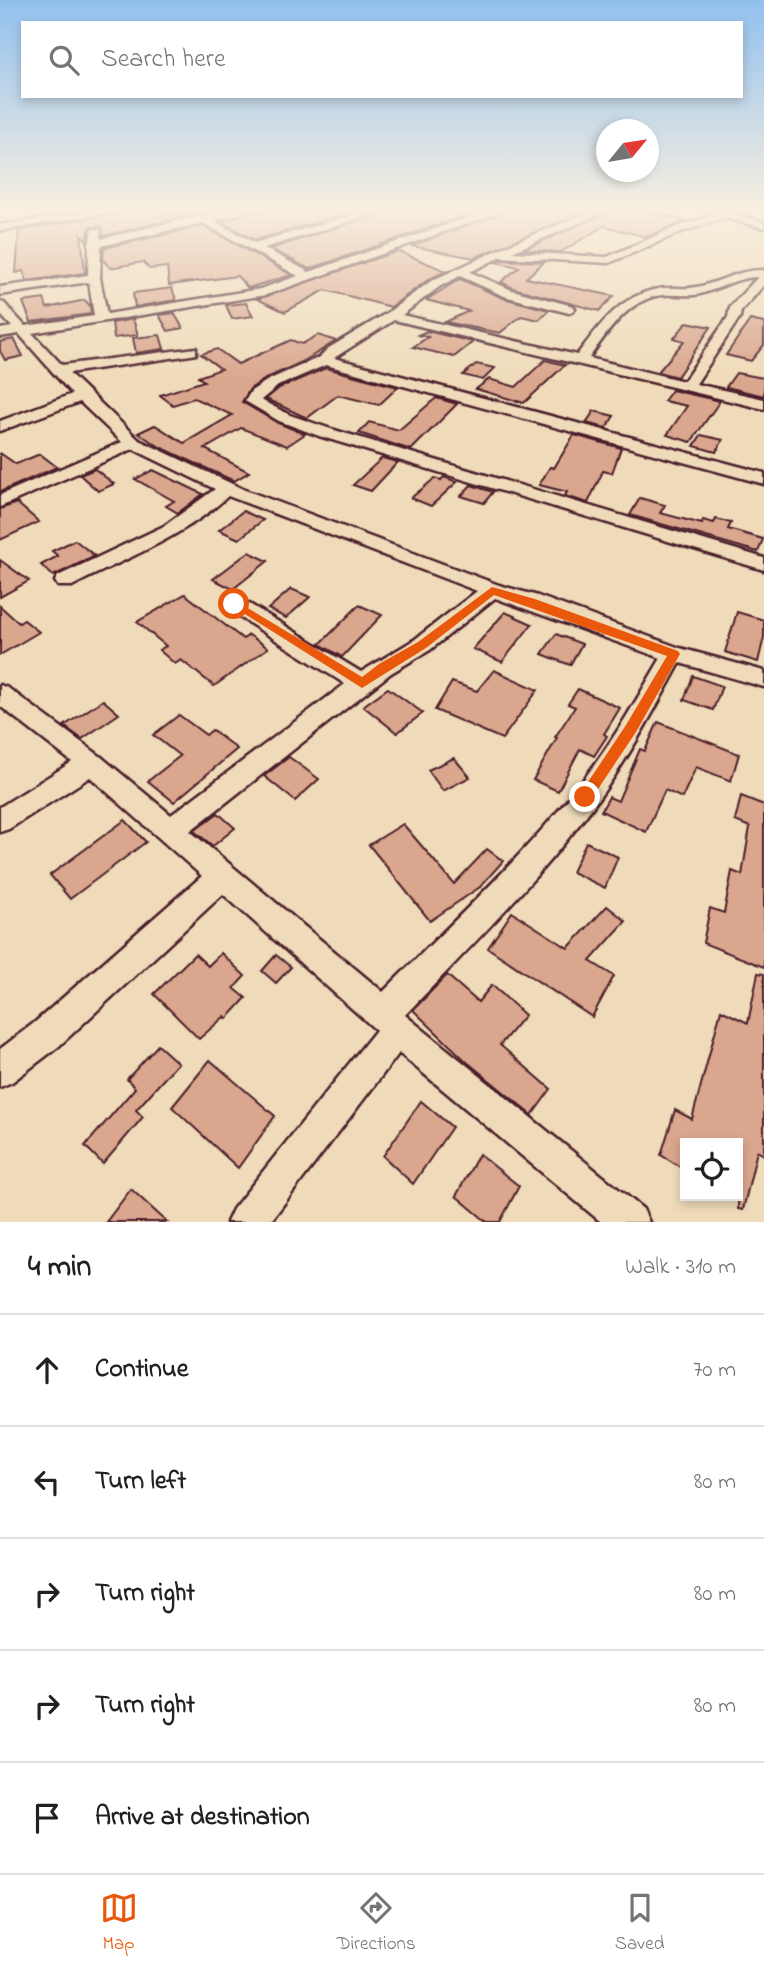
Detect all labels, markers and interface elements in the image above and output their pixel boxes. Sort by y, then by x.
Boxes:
search box [21,21,743,98]
icon: search [45,41,83,79]
text: Search here [101,41,226,79]
north arrow [596,119,659,182]
route start [218,588,249,619]
route end [569,781,600,812]
map controls [680,1138,743,1201]
button: locate [680,1138,743,1201]
text: 4 min [28,1246,91,1290]
text: Walk · 310 m [625,1251,736,1284]
icon: ahead [28,1351,66,1389]
text: Continue [95,1351,188,1389]
text: 70 m [693,1354,736,1387]
icon: left [28,1463,66,1501]
text: Turn left [95,1463,186,1501]
text: 80 m [694,1466,736,1499]
icon: right [28,1575,66,1613]
text: Turn right [95,1575,195,1613]
text: 80 m [694,1578,736,1611]
icon: right [28,1687,66,1725]
text: Turn right [95,1687,195,1725]
text: 80 m [694,1690,736,1723]
icon: arrive [28,1799,66,1837]
text: Arrive at destination [95,1799,310,1837]
tab: Map [100,1889,138,1958]
tab: Directions [337,1889,416,1958]
tab: Saved [615,1889,664,1958]

